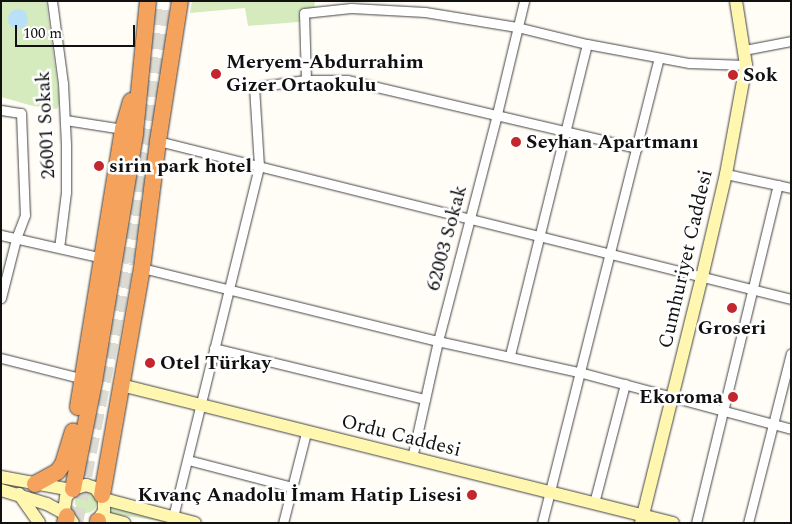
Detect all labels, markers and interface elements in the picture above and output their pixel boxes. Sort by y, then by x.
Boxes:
scale bar [18,15,138,47]
text: 100 m [23,22,62,45]
place label: Meryem-Abdurrahim Gizer Ortaokulu [226,50,424,97]
place label: Sok [743,63,778,87]
marker: Meryem-Abdurrahim Gizer Ortaokulu [210,68,222,80]
marker: Sok [727,69,739,81]
street label: 26001 Sokak [31,70,61,180]
place label: Seyhan Apartmanı [526,130,699,154]
marker: Seyhan Apartmanı [510,136,522,148]
place label: sirin park hotel [109,154,252,178]
marker: sirin park hotel [93,160,105,172]
street label: Cumhuriyet Caddesi [654,167,718,351]
street label: 62003 Sokak [421,182,473,294]
marker: Groseri [726,302,738,314]
place label: Groseri [698,316,766,340]
place label: Otel Türkay [160,351,271,375]
marker: Otel Türkay [144,357,156,369]
place label: Ekoroma [639,385,723,409]
marker: Ekoroma [727,391,739,403]
street label: Ordu Caddesi [339,410,463,462]
place label: Kıvanç Anadolu İmam Hatip Lisesi [138,483,462,507]
marker: Kıvanç Anadolu İmam Hatip Lisesi [466,489,478,501]

